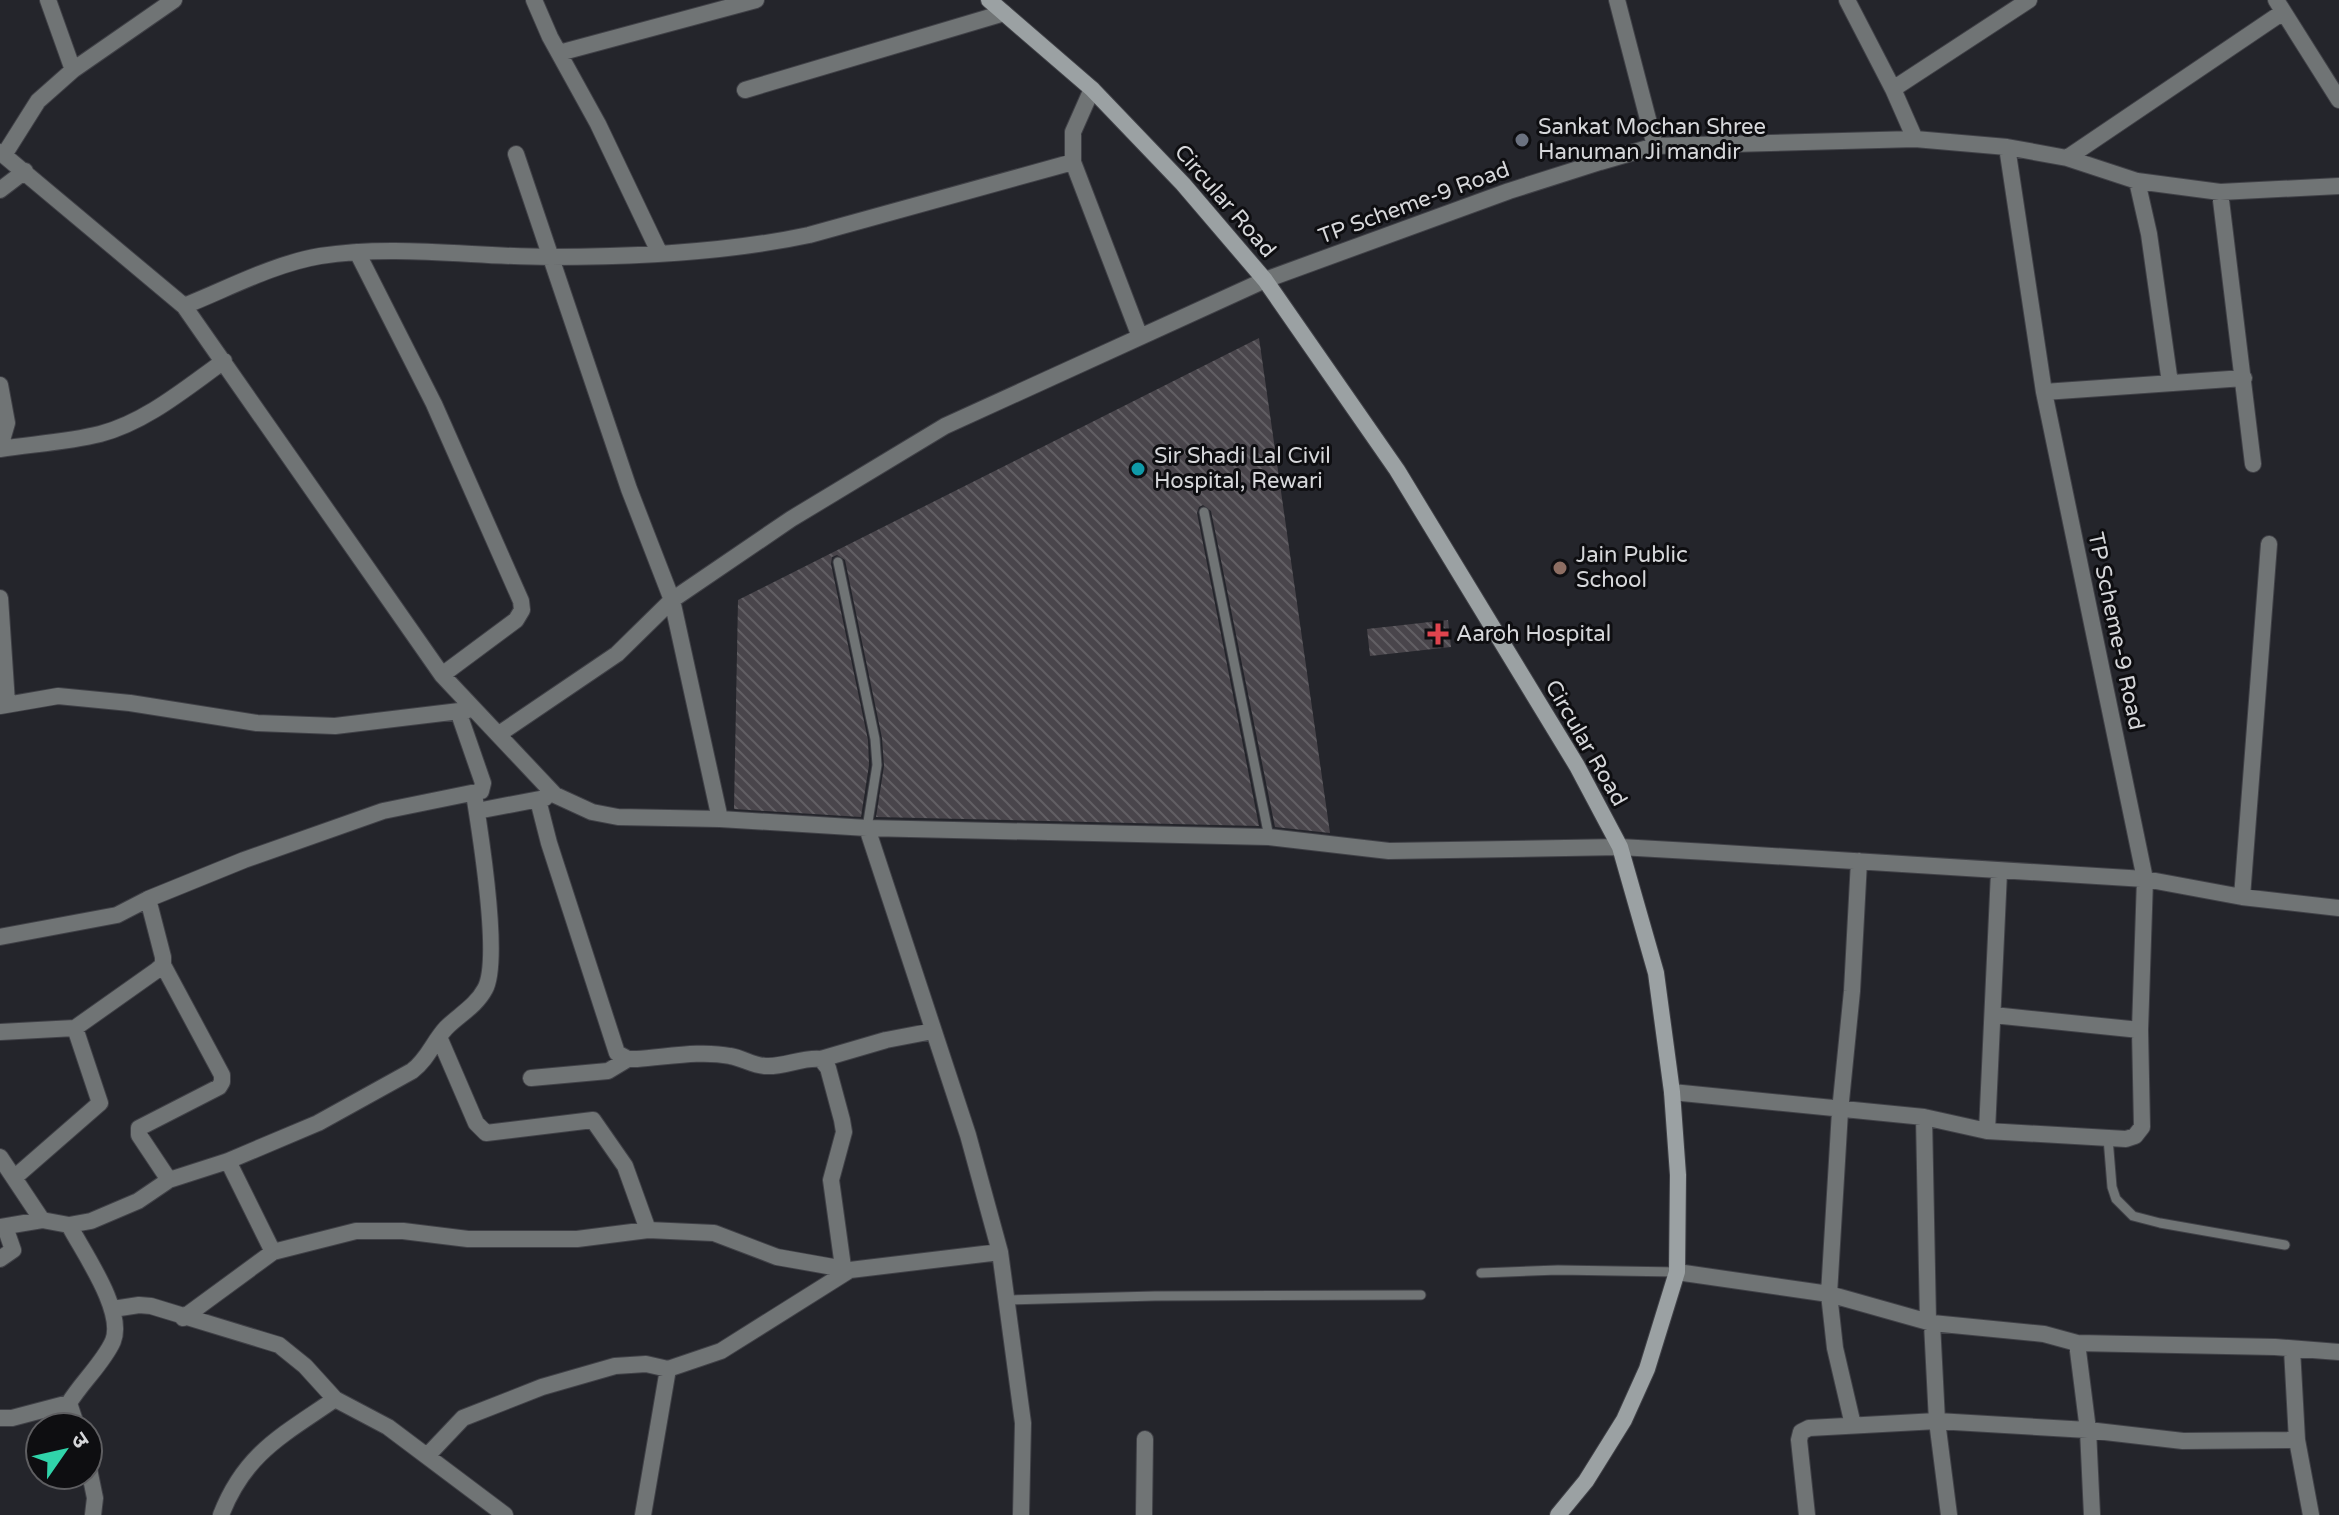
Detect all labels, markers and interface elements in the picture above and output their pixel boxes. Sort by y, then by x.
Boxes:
place label: Sankat Mochan Shree Hanuman Ji mandir [1538,114,1766,165]
marker: Sankat Mochan Shree Hanuman Ji mandir [1513,131,1531,149]
street label: Circular Road [1169,139,1281,263]
street label: TP Scheme-9 Road [1315,156,1513,250]
place label: Sir Shadi Lal Civil Hospital, Rewari [1154,443,1331,494]
marker: Sir Shadi Lal Civil Hospital, Rewari [1129,460,1147,478]
street label: TP Scheme-9 Road [2082,530,2150,732]
place label: Jain Public School [1576,542,1688,593]
marker: Jain Public School [1551,559,1569,577]
place label: Aaroh Hospital [1456,621,1611,647]
marker: Aaroh Hospital [1427,623,1449,645]
street label: Circular Road [1539,675,1633,811]
north arrow [24,1411,104,1491]
text: उ [65,1428,95,1454]

